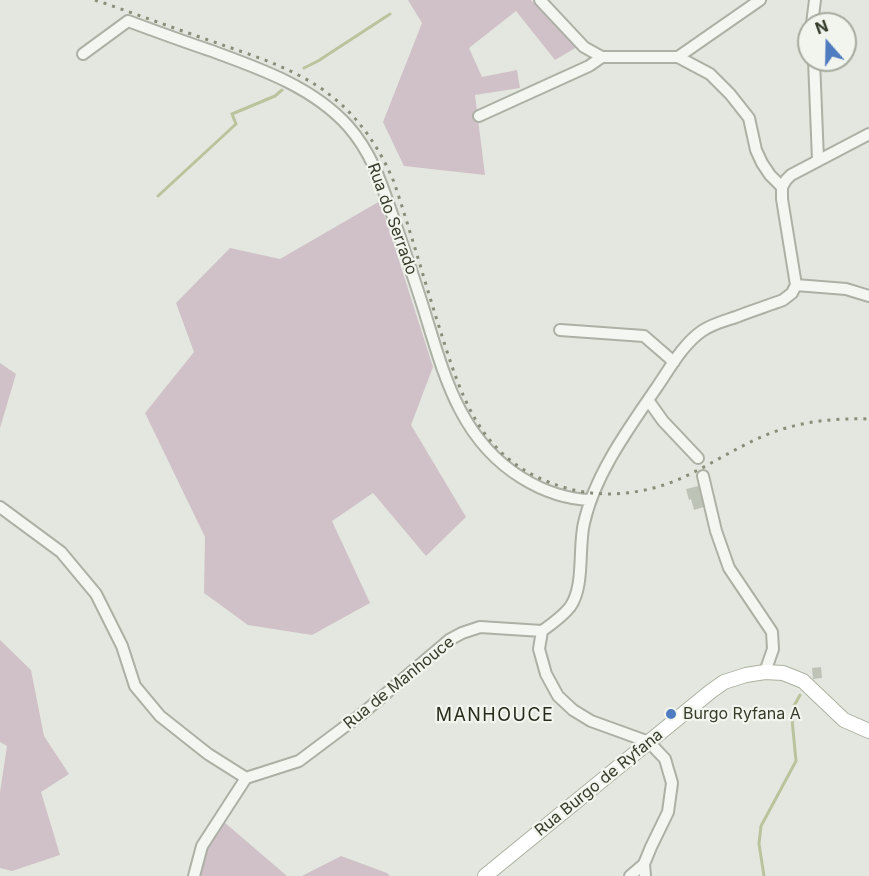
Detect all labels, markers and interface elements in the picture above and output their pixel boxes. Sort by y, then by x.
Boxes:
north arrow [797,12,857,72]
text: N [812,15,831,38]
street label: Rua do Serrado [363,161,421,277]
street label: Rua de Manhouce [340,633,458,733]
place label: Burgo Ryfana A [683,704,801,724]
district label: MANHOUCE [436,705,554,727]
marker: Burgo Ryfana A [664,707,678,721]
street label: Rua Burgo de Ryfana [531,725,667,841]

